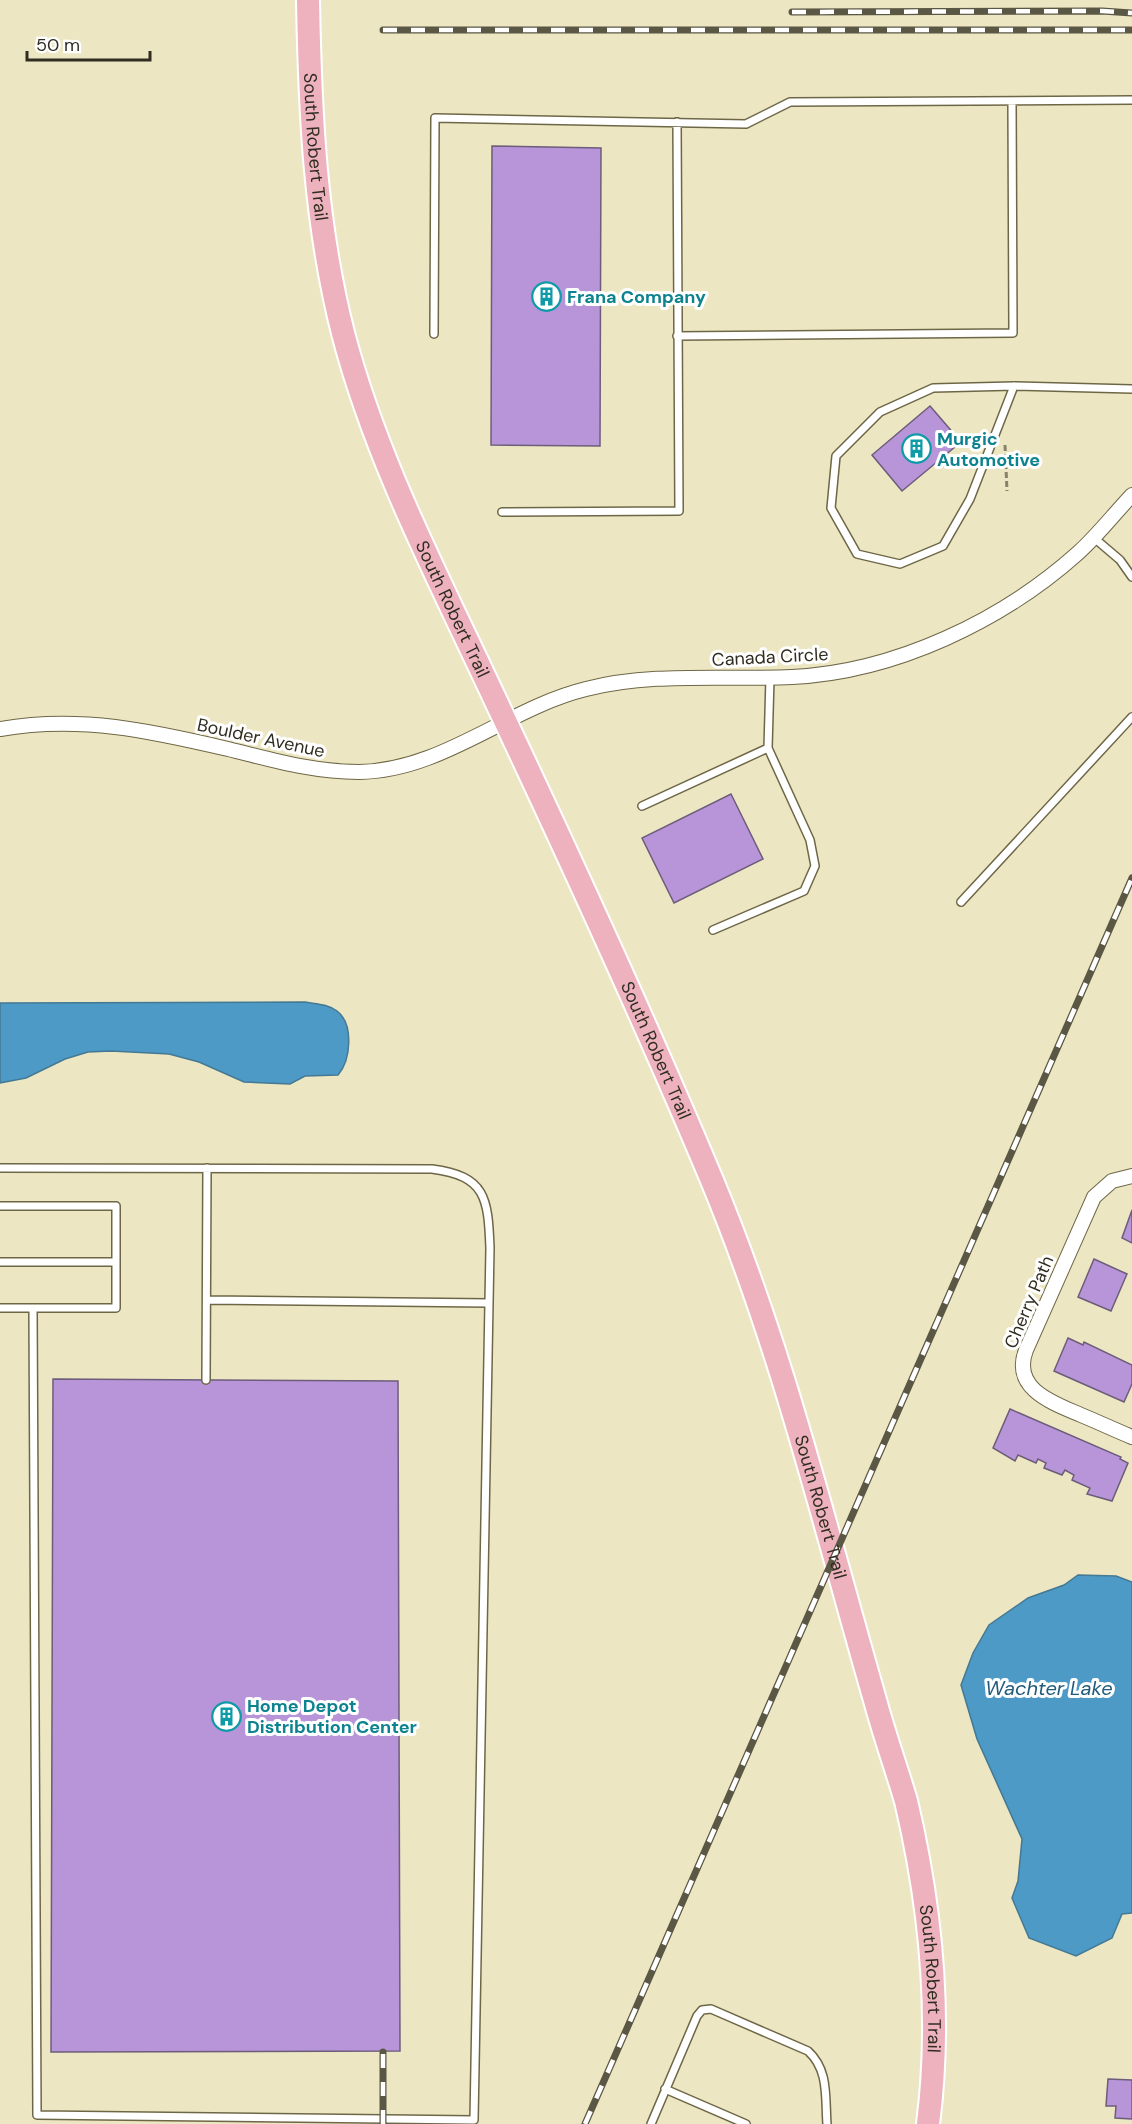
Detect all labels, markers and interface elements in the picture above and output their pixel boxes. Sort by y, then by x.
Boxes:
scale bar [27,24,150,62]
text: 50 m [36,33,80,57]
street label: South Robert Trail [298,72,334,222]
building icon: Frana Company [530,281,562,313]
place label: Frana Company [567,285,706,309]
place label: Murgic Automotive [937,427,1040,472]
building icon: Murgic Automotive [900,433,932,465]
street label: South Robert Trail [410,537,495,681]
street label: Canada Circle [711,642,829,672]
street label: Boulder Avenue [195,713,327,763]
street label: South Robert Trail [615,978,697,1123]
street label: Cherry Path [999,1252,1059,1352]
street label: South Robert Trail [789,1432,852,1582]
water label: Wachter Lake [985,1675,1113,1701]
place label: Home Depot Distribution Center [247,1694,417,1739]
building icon: Home Depot Distribution Center [210,1700,242,1732]
street label: South Robert Trail [914,1903,946,2053]

